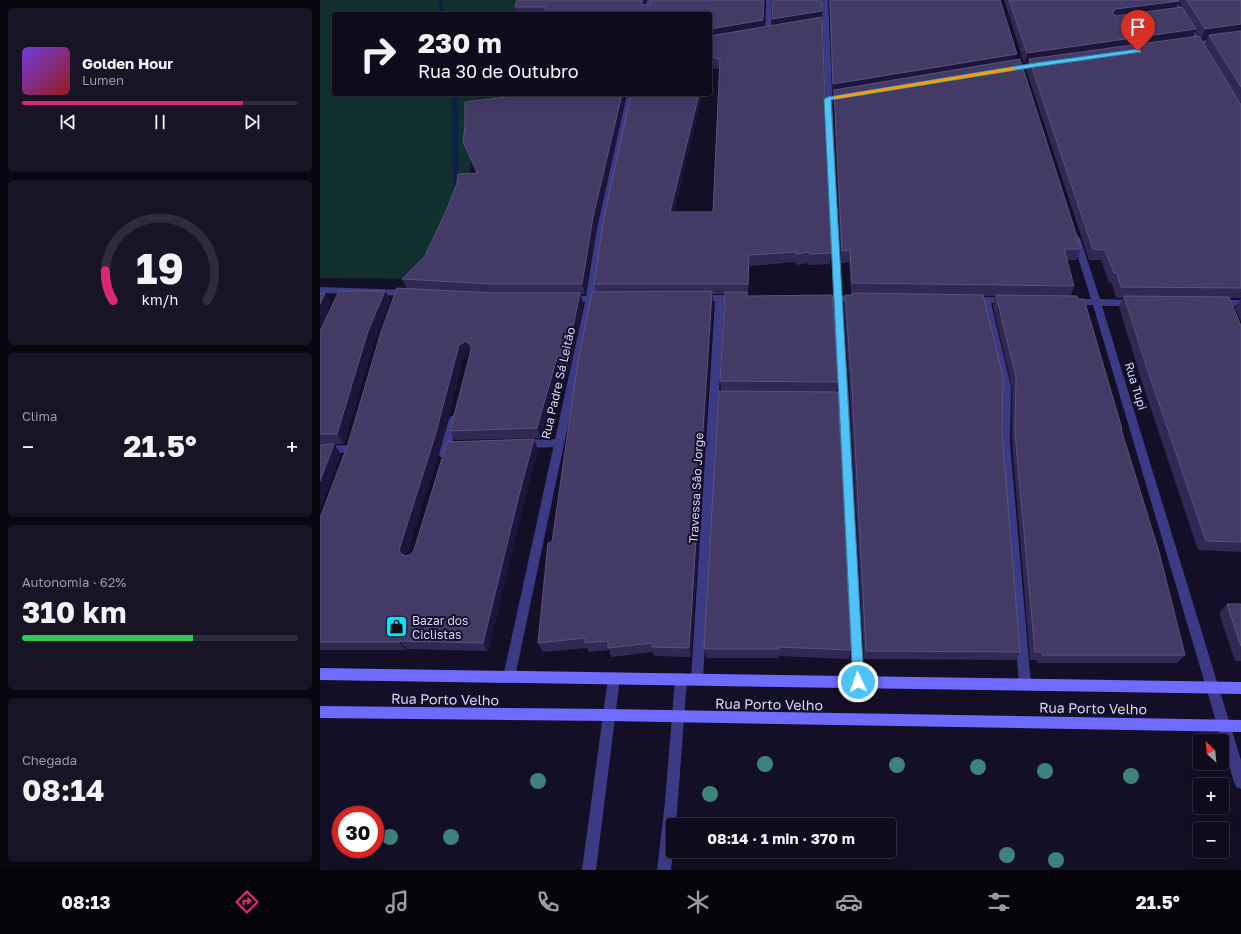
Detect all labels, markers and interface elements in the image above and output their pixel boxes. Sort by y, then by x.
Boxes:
pin [1121,10,1155,51]
icon: arrive [1127,16,1149,38]
text: 230 m [418,26,502,59]
icon: right [352,28,404,80]
text: Golden Hour [82,54,173,72]
text: Rua 30 de Outubro [418,60,579,82]
text: Lumen [82,72,124,88]
icon: previous [57,111,79,133]
icon: pause [149,111,171,133]
icon: next [241,111,263,133]
text: 19 [136,242,184,292]
text: km/h [142,290,178,307]
street label: Rua Padre Sá Leitão [538,326,578,440]
street label: Rua Tupi [1122,360,1150,412]
text: Clima [22,408,57,424]
text: 21.5° [123,428,197,464]
street label: Travessa São Jorge [686,432,706,544]
text: − [22,433,34,460]
text: + [286,433,298,460]
text: Autonomia · 62% [22,574,126,590]
text: 310 km [22,594,126,630]
place label: Bazar dos Ciclistas [412,613,468,642]
shop icon: Bazar dos Ciclistas [383,614,409,640]
position arrow [837,661,879,703]
street label: Rua Porto Velho [391,690,499,708]
street label: Rua Porto Velho [715,695,823,713]
street label: Rua Porto Velho [1039,699,1147,717]
north arrow [1193,734,1229,770]
map controls [1193,734,1229,858]
text: Chegada [22,752,77,768]
text: 08:14 [22,772,105,808]
button: + [1193,778,1229,814]
speed limit sign: 30 [332,806,384,858]
button: − [1193,822,1229,858]
text: 08:14 · 1 min · 370 m [707,829,855,847]
icon: directions [233,888,261,916]
icon: music [383,888,411,916]
icon: phone [534,888,562,916]
icon: climate [684,888,712,916]
icon: car [835,888,863,916]
icon: filters [985,888,1013,916]
text: 08:13 [61,891,110,913]
text: 21.5° [1136,891,1180,913]

